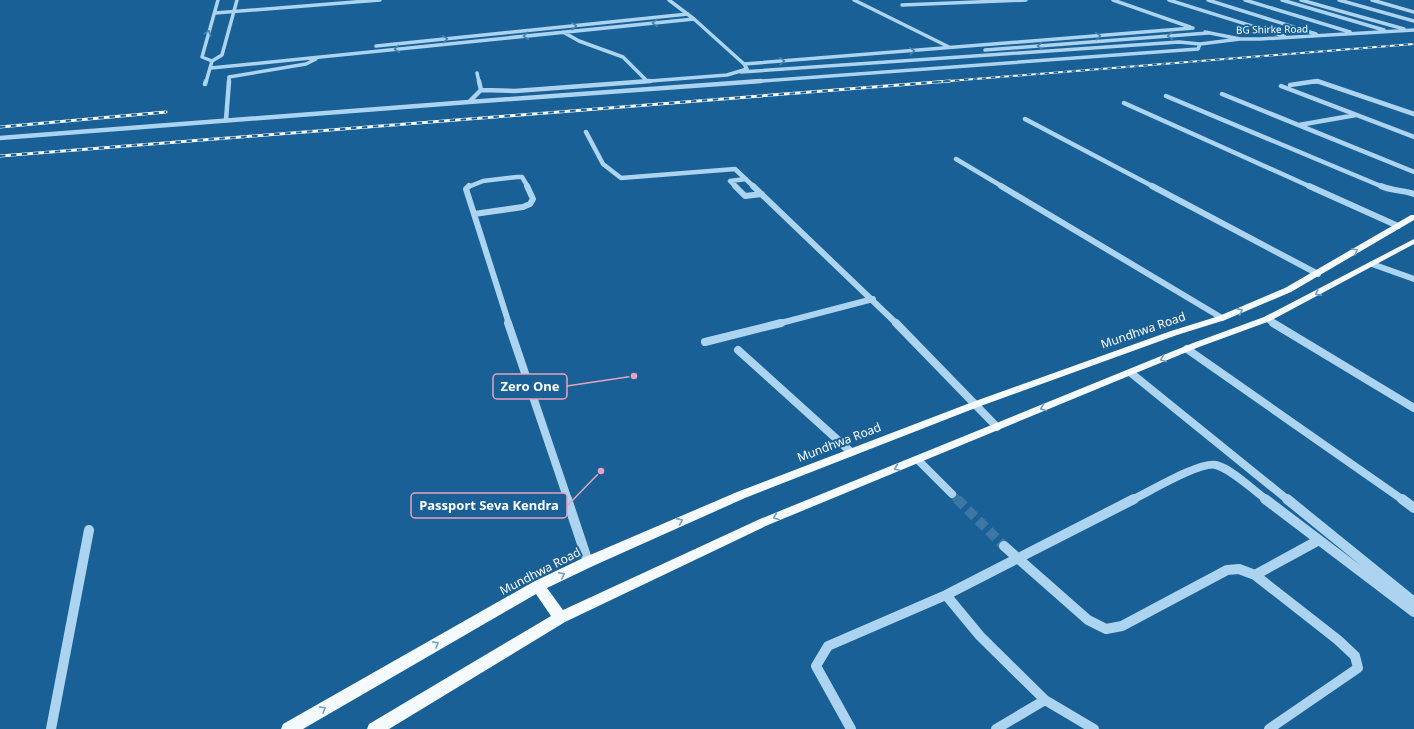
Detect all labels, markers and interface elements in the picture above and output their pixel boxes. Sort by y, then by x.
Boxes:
one-way arrow [652,18,658,27]
one-way arrow [571,21,577,30]
street label: BG Shirke Road [1236,21,1308,37]
one-way arrow [203,30,212,37]
one-way arrow [523,31,529,40]
one-way arrow [1094,31,1101,40]
one-way arrow [1166,32,1173,41]
one-way arrow [442,35,448,44]
one-way arrow [1037,42,1043,51]
one-way arrow [394,44,400,53]
one-way arrow [909,46,915,55]
one-way arrow [779,56,786,65]
one-way arrow [1351,249,1358,256]
one-way arrow [1315,288,1322,295]
street label: Mundhwa Road [1098,308,1188,352]
one-way arrow [1235,308,1243,316]
one-way arrow [1160,354,1168,362]
callout: Zero One [493,374,567,399]
text: Zero One [501,377,560,395]
one-way arrow [1040,404,1047,412]
street label: Mundhwa Road [795,418,883,466]
one-way arrow [893,463,901,471]
callout: Passport Seva Kendra [411,493,567,518]
text: Passport Seva Kendra [419,496,559,514]
one-way arrow [773,512,780,520]
one-way arrow [677,518,684,526]
street label: Mundhwa Road [497,543,583,599]
one-way arrow [557,572,565,580]
one-way arrow [431,642,439,649]
one-way arrow [319,707,326,714]

